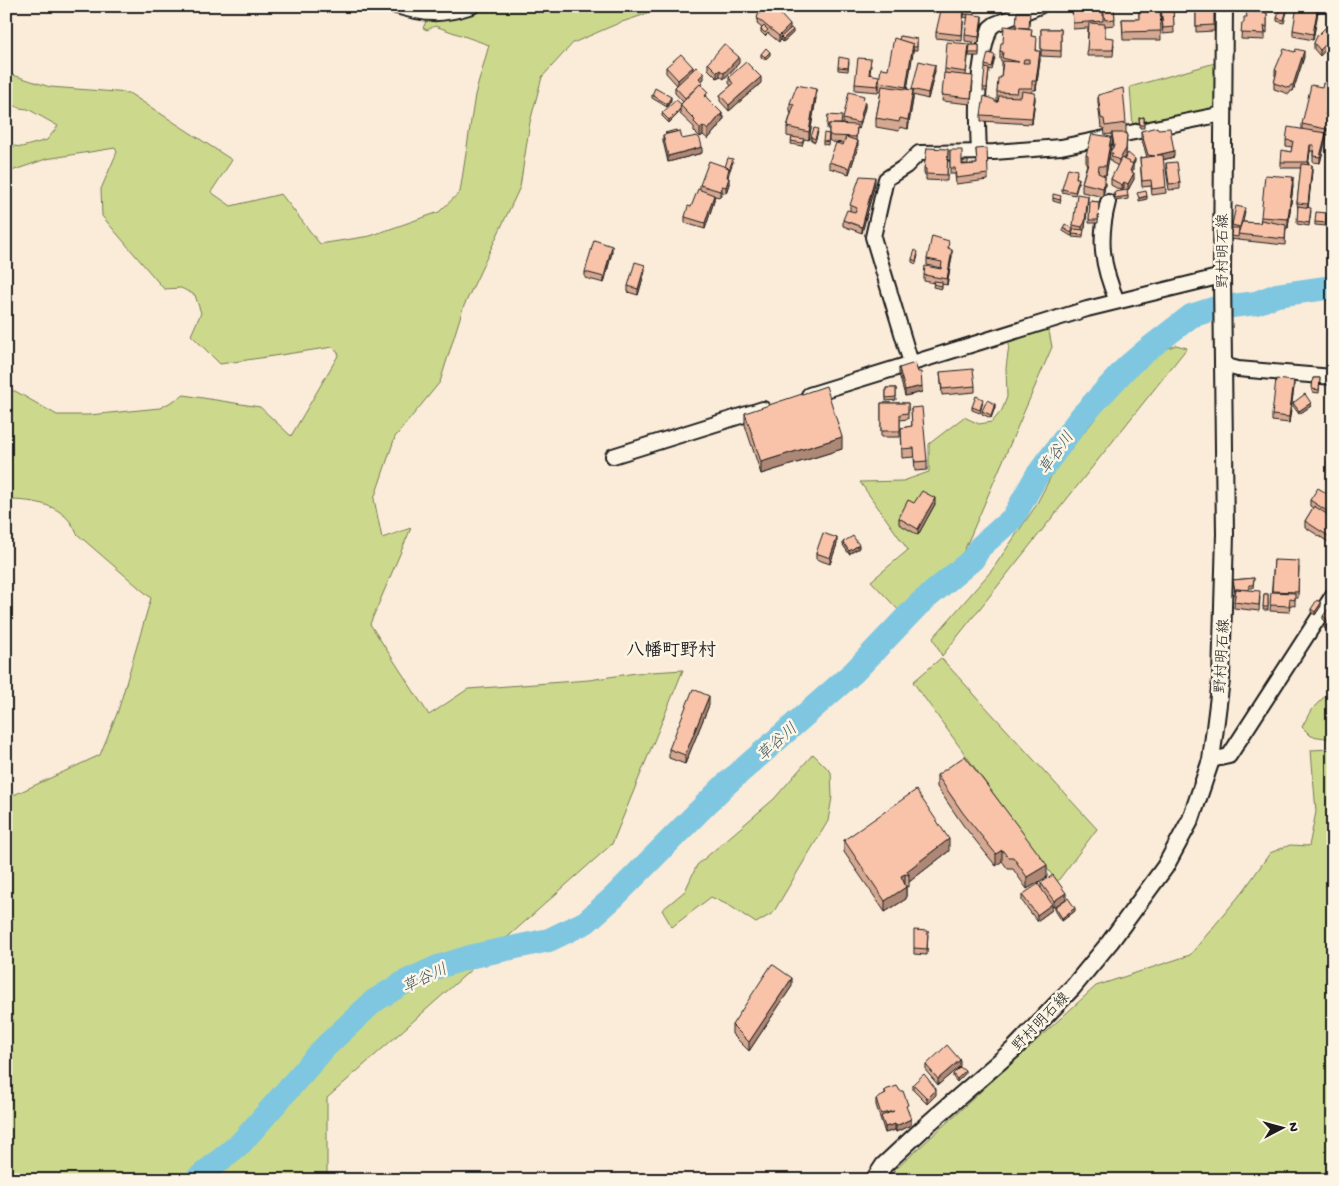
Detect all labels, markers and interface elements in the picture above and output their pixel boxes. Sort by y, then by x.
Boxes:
street label: 野村明石線 [1214,213,1233,289]
water label: 草谷川 [1035,428,1080,479]
street label: 野村明石線 [1211,618,1234,694]
district label: 八幡町野村 [626,640,716,662]
water label: 草谷川 [753,720,803,767]
water label: 草谷川 [399,961,451,999]
street label: 野村明石線 [1008,988,1074,1056]
north arrow [1256,1104,1306,1154]
text: N [1284,1121,1301,1132]

